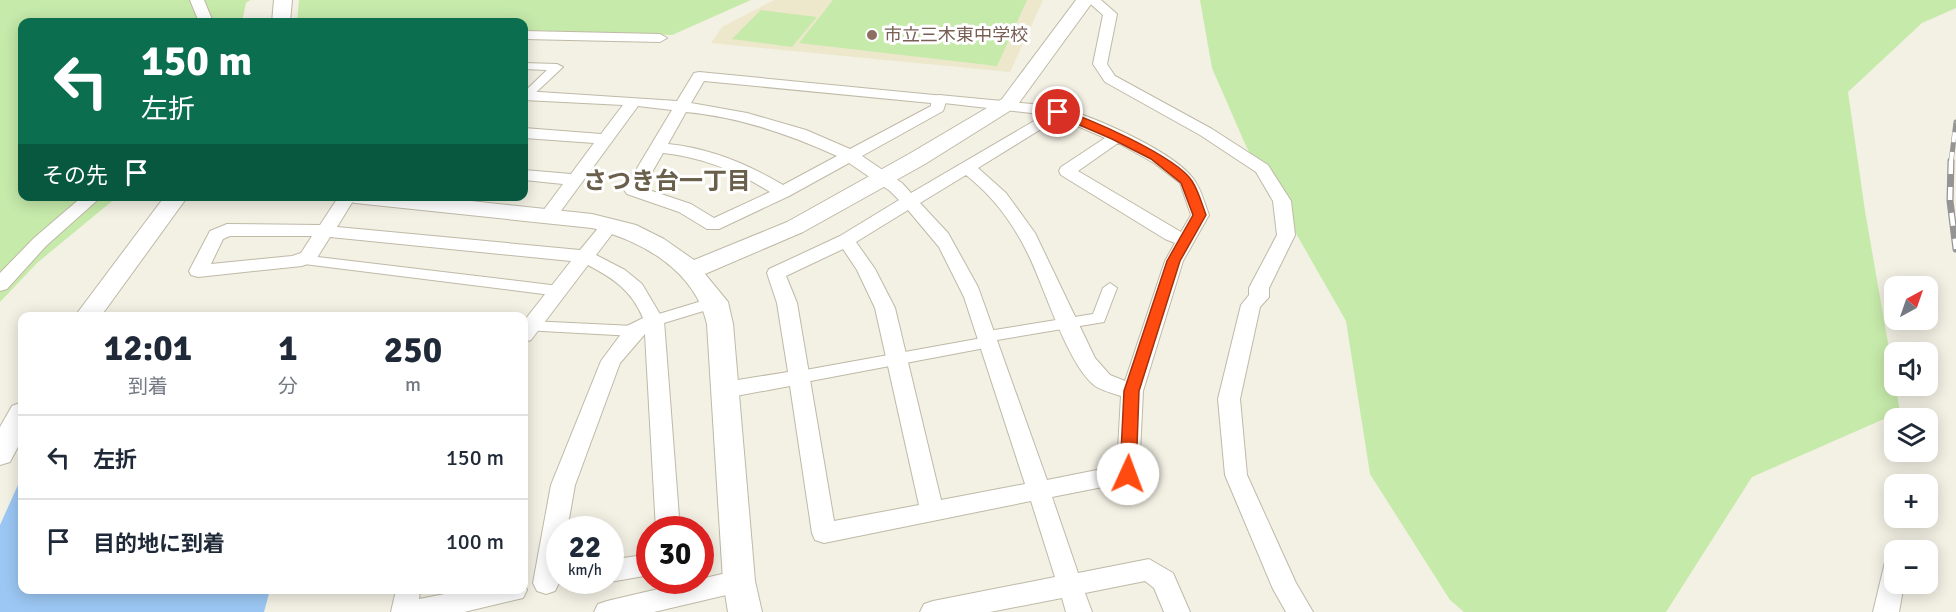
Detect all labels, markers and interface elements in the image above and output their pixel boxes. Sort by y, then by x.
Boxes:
place label: 市立三木東中学校 [884,24,1028,46]
marker: 市立三木東中学校 [865,28,879,42]
text: 150 m [141,36,252,87]
icon: left [42,42,120,120]
pin [1032,86,1083,137]
text: 左折 [141,93,195,126]
icon: arrive [1041,95,1074,128]
icon: arrive [120,156,153,189]
text: その先 [42,162,108,189]
district label: さつき台一丁目 [583,166,751,196]
north arrow [1884,276,1938,330]
map controls [1884,276,1938,594]
text: 12:01 [104,326,192,371]
text: 1 [278,326,298,371]
text: 250 [384,328,442,373]
button: sound [1884,342,1938,396]
text: m [405,372,421,397]
text: 到着 [128,374,168,399]
text: 分 [278,374,298,399]
button: layers [1884,408,1938,462]
icon: left [42,441,75,474]
position arrow [1096,442,1160,506]
text: 150 m [446,444,504,471]
text: 左折 [93,446,137,473]
button: + [1884,474,1938,528]
speed limit sign: 30 [636,516,714,594]
icon: arrive [42,525,75,558]
text: 100 m [446,528,504,555]
text: 22 [569,529,601,566]
text: 目的地に到着 [93,530,225,557]
button: − [1884,540,1938,594]
text: km/h [568,561,602,579]

